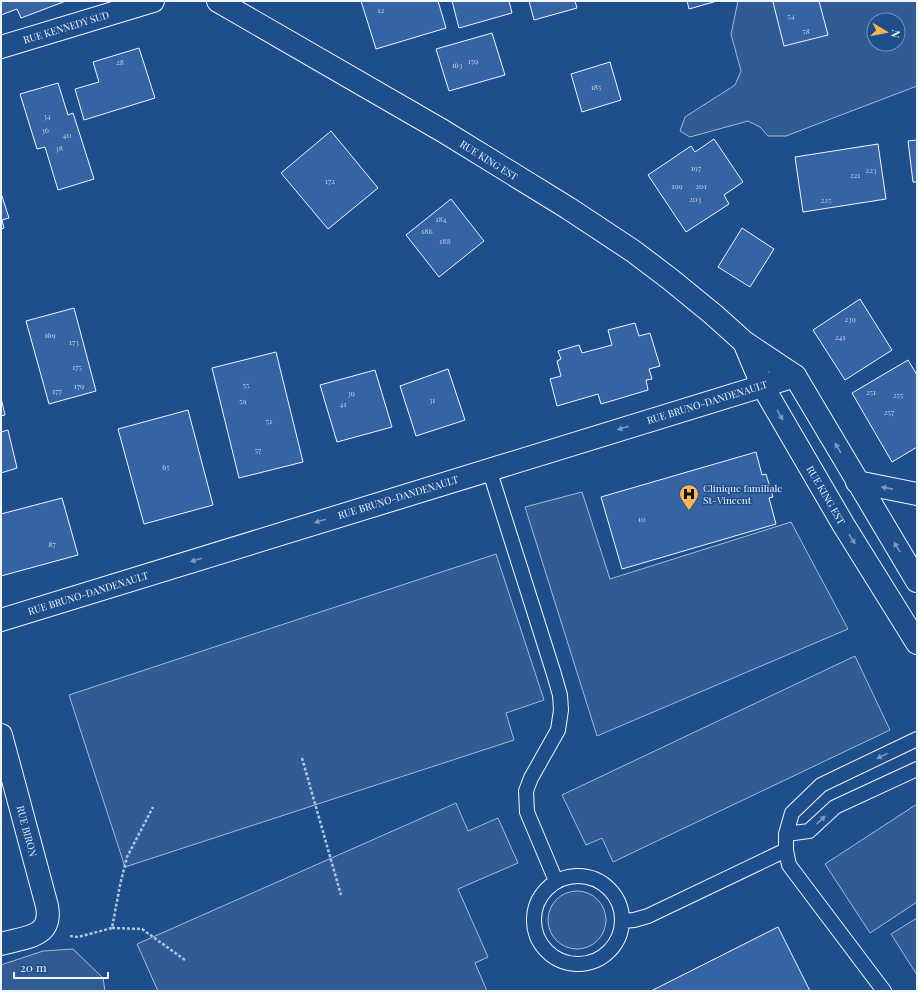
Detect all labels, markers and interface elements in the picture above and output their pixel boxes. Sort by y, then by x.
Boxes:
house number: 12 [378,4,385,15]
street label: RUE KENNEDY SUD [21,7,111,47]
house number: 54 [787,10,795,21]
north arrow [866,12,906,52]
house number: 58 [802,25,810,36]
text: N [888,29,904,39]
house number: 159 [468,55,478,66]
house number: 28 [116,56,124,67]
house number: 163 [452,59,463,70]
house number: 185 [591,81,601,92]
house number: 34 [43,110,51,121]
house number: 36 [41,124,49,135]
house number: 40 [63,129,72,140]
street label: RUE KING EST [457,137,521,183]
house number: 38 [55,142,63,153]
house number: 197 [691,162,702,173]
house number: 223 [865,164,877,175]
house number: 221 [850,169,860,180]
house number: 172 [325,175,335,186]
house number: 199 [671,180,683,191]
house number: 201 [695,180,707,191]
house number: 203 [689,193,702,204]
house number: 225 [821,194,831,205]
house number: 184 [435,213,447,224]
house number: 186 [421,225,433,236]
house number: 188 [439,235,451,246]
house number: 239 [844,313,856,324]
house number: 169 [44,329,56,340]
house number: 241 [835,331,845,342]
house number: 173 [69,336,79,347]
house number: 175 [72,361,82,372]
street label: RUE BRUNO-DANDENAULT [645,377,769,427]
house number: 55 [243,379,249,390]
house number: 179 [74,380,84,391]
house number: 177 [52,385,62,396]
house number: 251 [866,386,876,397]
house number: 39 [347,387,355,398]
house number: 255 [893,389,903,400]
house number: 31 [429,394,435,405]
house number: 59 [239,395,247,406]
house number: 41 [340,398,346,409]
house number: 257 [884,406,895,417]
one-way arrow [776,409,783,421]
house number: 51 [266,415,272,426]
one-way arrow [617,425,629,431]
one-way arrow [834,442,841,454]
house number: 57 [255,444,262,455]
house number: 65 [162,461,170,472]
street label: RUE KING EST [803,463,849,527]
street label: RUE BRUNO-DANDENAULT [336,472,460,522]
place label: Clinique familiale St-Vincent [703,481,782,507]
hospital icon: Clinique familiale St-Vincent [678,483,700,511]
one-way arrow [881,484,893,490]
house number: 10 [638,513,646,524]
one-way arrow [314,518,326,524]
one-way arrow [848,534,856,545]
house number: 87 [48,538,56,549]
one-way arrow [893,542,901,552]
one-way arrow [190,557,202,563]
street label: RUE BRUNO-DANDENAULT [26,568,150,618]
one-way arrow [876,753,887,759]
street label: RUE BIRON [13,804,41,858]
one-way arrow [816,815,826,825]
scale bar [14,954,108,980]
text: 20 m [20,959,47,975]

